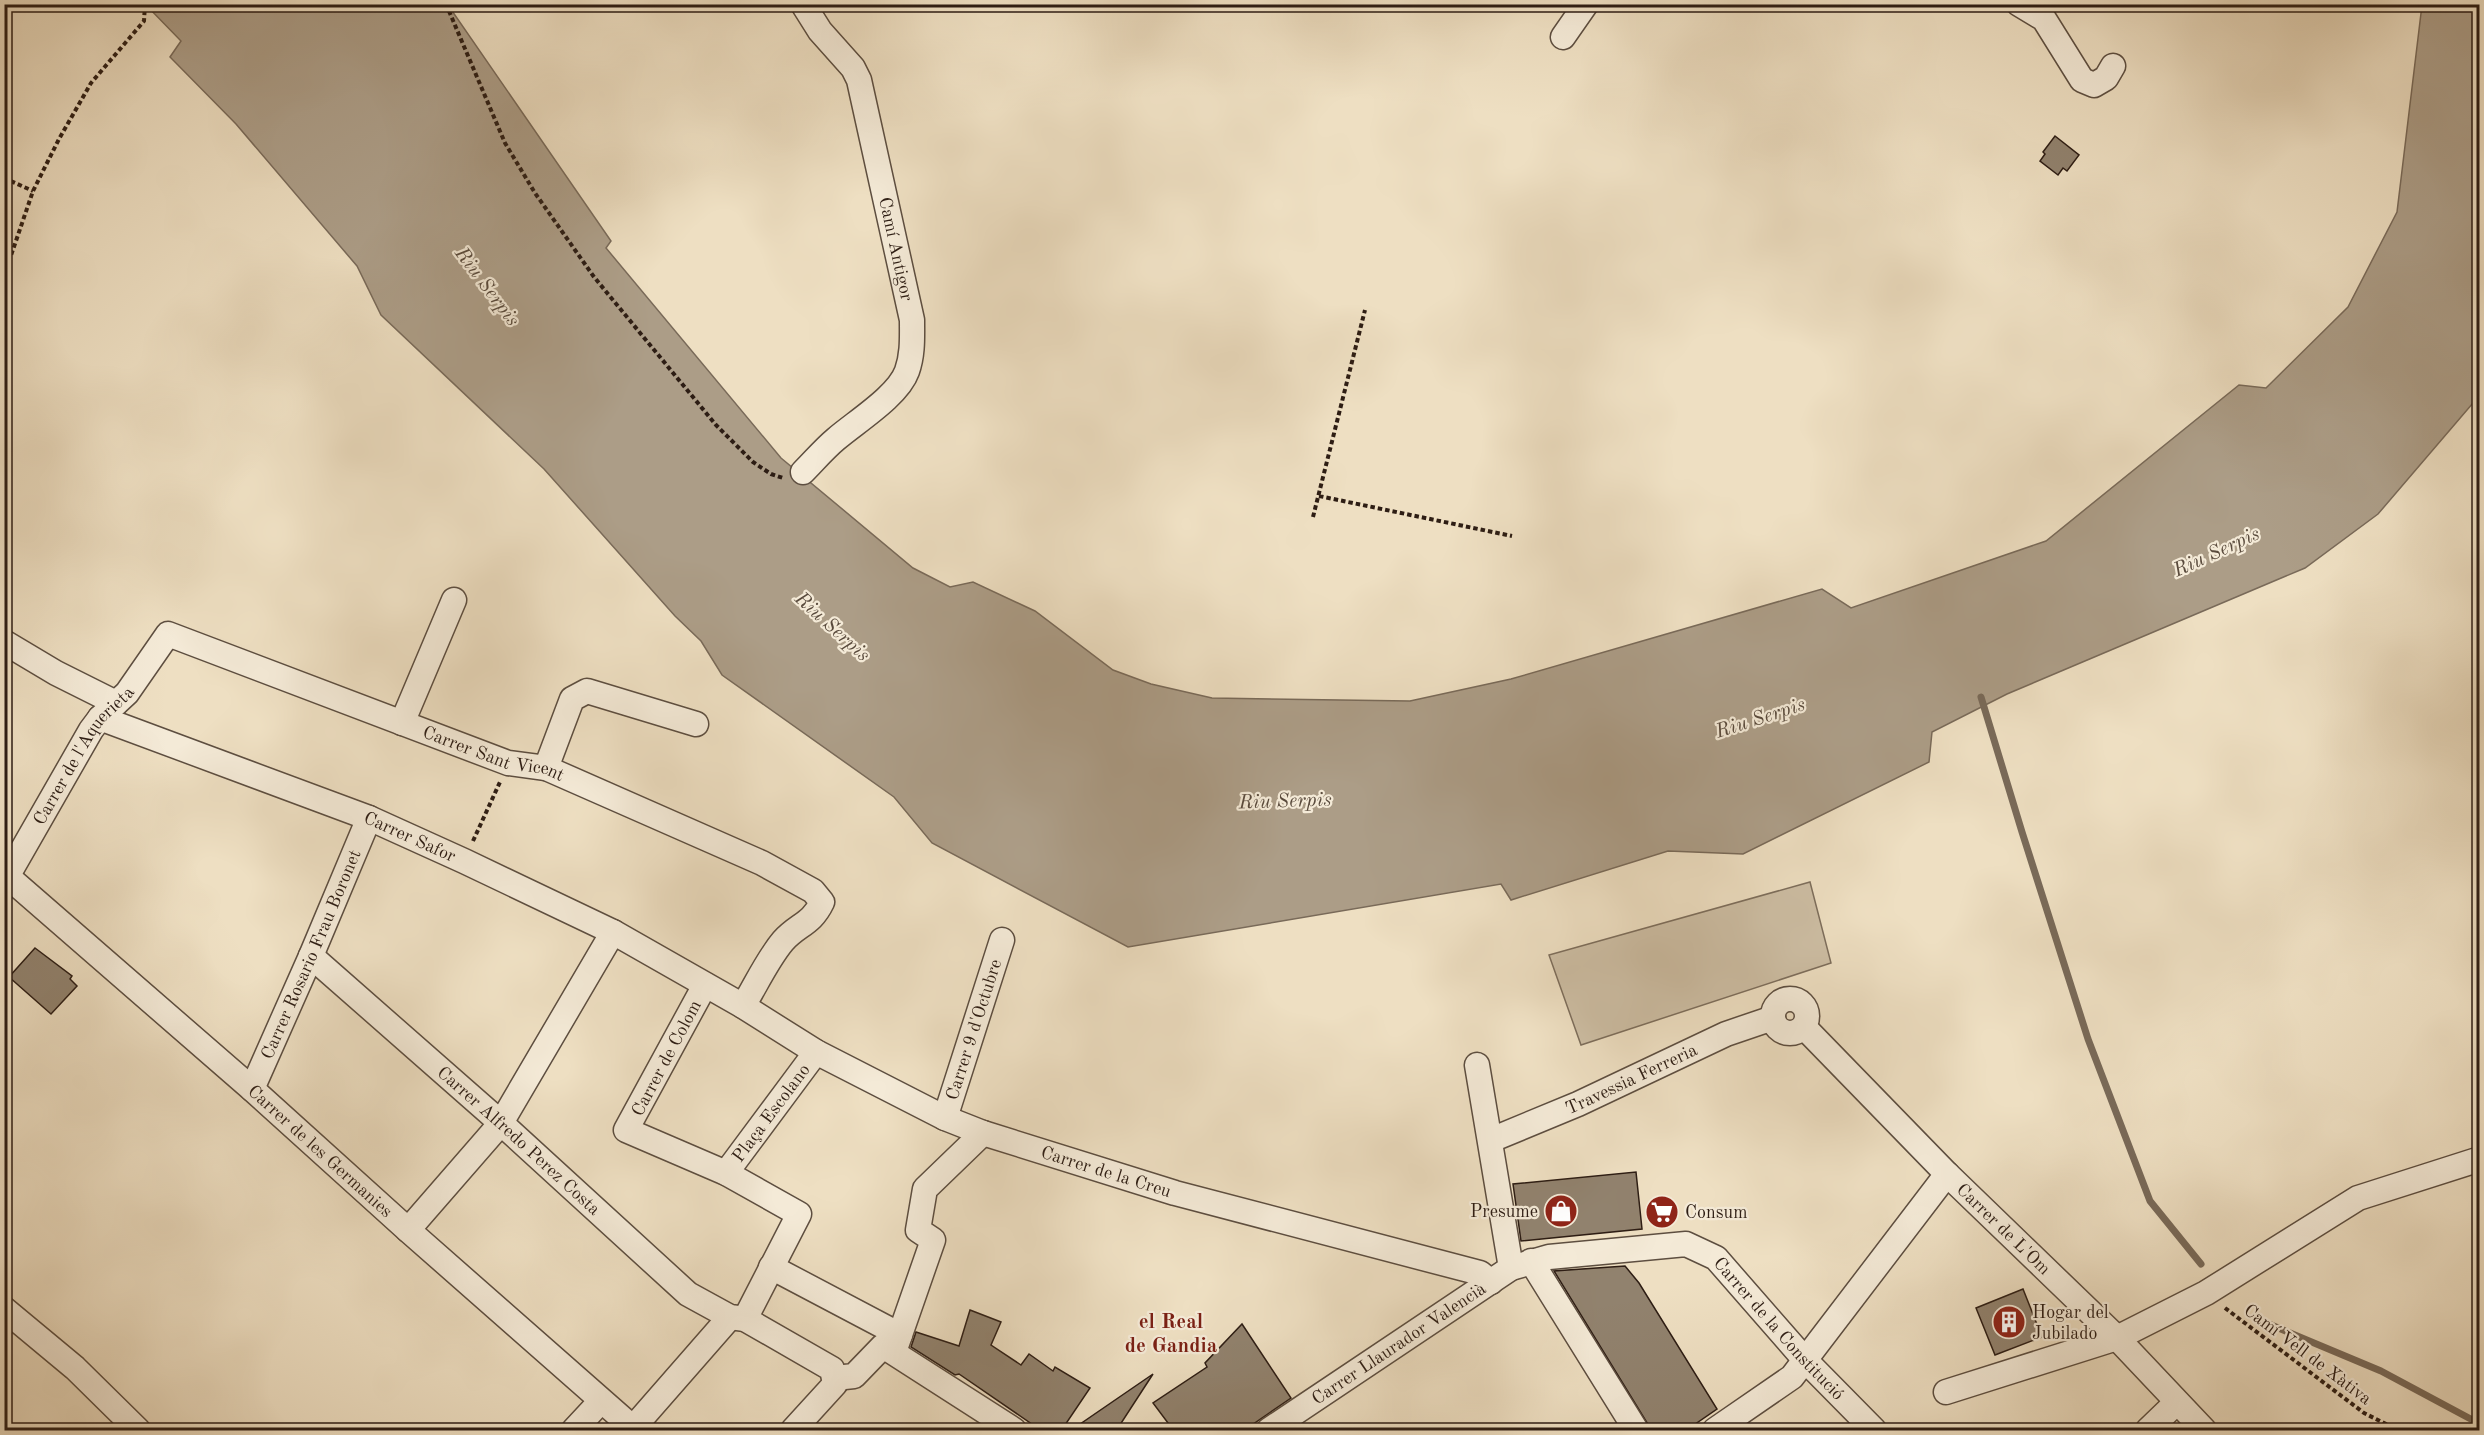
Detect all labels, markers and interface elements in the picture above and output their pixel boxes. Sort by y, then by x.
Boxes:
street label: Camí Antigor [875,196,916,304]
water label: Riu Serpis [450,243,522,330]
water label: Riu Serpis [2169,524,2263,582]
water label: Riu Serpis [790,588,873,666]
street label: Carrer de l'Aquerieta [31,684,138,828]
water label: Riu Serpis [1712,695,1808,743]
street label: Carrer Sant Vicent [420,723,567,785]
water label: Riu Serpis [1237,790,1332,814]
street label: Carrer Safor [361,809,459,866]
street label: Carrer Rosario Frau Boronet [258,847,365,1062]
street label: Carrer 9 d'Octubre [943,957,1005,1102]
street label: Carrer de Colom [629,998,705,1119]
street label: Travessia Ferreria [1563,1041,1700,1118]
street label: Plaça Escolano [729,1061,814,1166]
street label: Carrer Alfredo Perez Costa [433,1063,603,1219]
street label: Carrer de les Germanies [244,1082,396,1221]
street label: Carrer de la Creu [1039,1144,1174,1201]
street label: Carrer de L'Om [1953,1181,2053,1279]
shop icon: Presume [1543,1193,1579,1229]
supermarket icon: Consum [1644,1194,1680,1230]
place label: Presume [1470,1203,1538,1221]
place label: Consum [1685,1204,1747,1222]
street label: Carrer de la Constitució [1710,1254,1847,1404]
street label: Carrer Llaurador Valencià [1309,1280,1489,1409]
street label: Camí Vell de Xàtiva [2240,1301,2375,1409]
building icon: Hogar del Jubilado [1991,1304,2027,1340]
place label: Hogar del Jubilado [2032,1304,2109,1343]
district label: el Real de Gandia [1125,1312,1218,1357]

